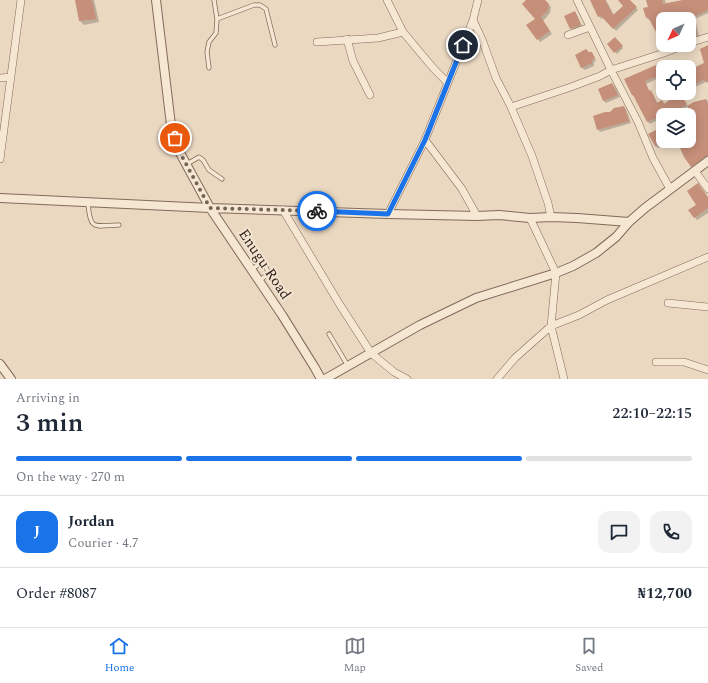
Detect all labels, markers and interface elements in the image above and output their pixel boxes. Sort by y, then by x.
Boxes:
north arrow [656,12,696,52]
map controls [656,12,696,148]
pin [446,28,480,62]
icon: home [452,34,474,56]
button: locate [656,60,696,100]
button: layers [656,108,696,148]
pin [158,121,192,155]
icon: bag [164,127,186,149]
courier [297,191,337,231]
icon: bike [306,200,328,222]
street label: Enugu Road [232,224,297,304]
text: Arriving in [16,388,80,408]
text: 22:10–22:15 [612,402,692,425]
text: 3 min [16,403,83,443]
text: On the way · 270 m [16,467,125,487]
text: Jordan [68,510,115,533]
button: chat [598,511,640,553]
button: phone [650,511,692,553]
text: J [34,520,40,543]
text: Courier · 4.7 [68,533,138,553]
text: Order #8087 [16,582,97,605]
text: ₦12,700 [637,582,692,605]
tab: Home [105,635,134,676]
tab: Map [344,635,366,676]
tab: Saved [575,635,603,676]

